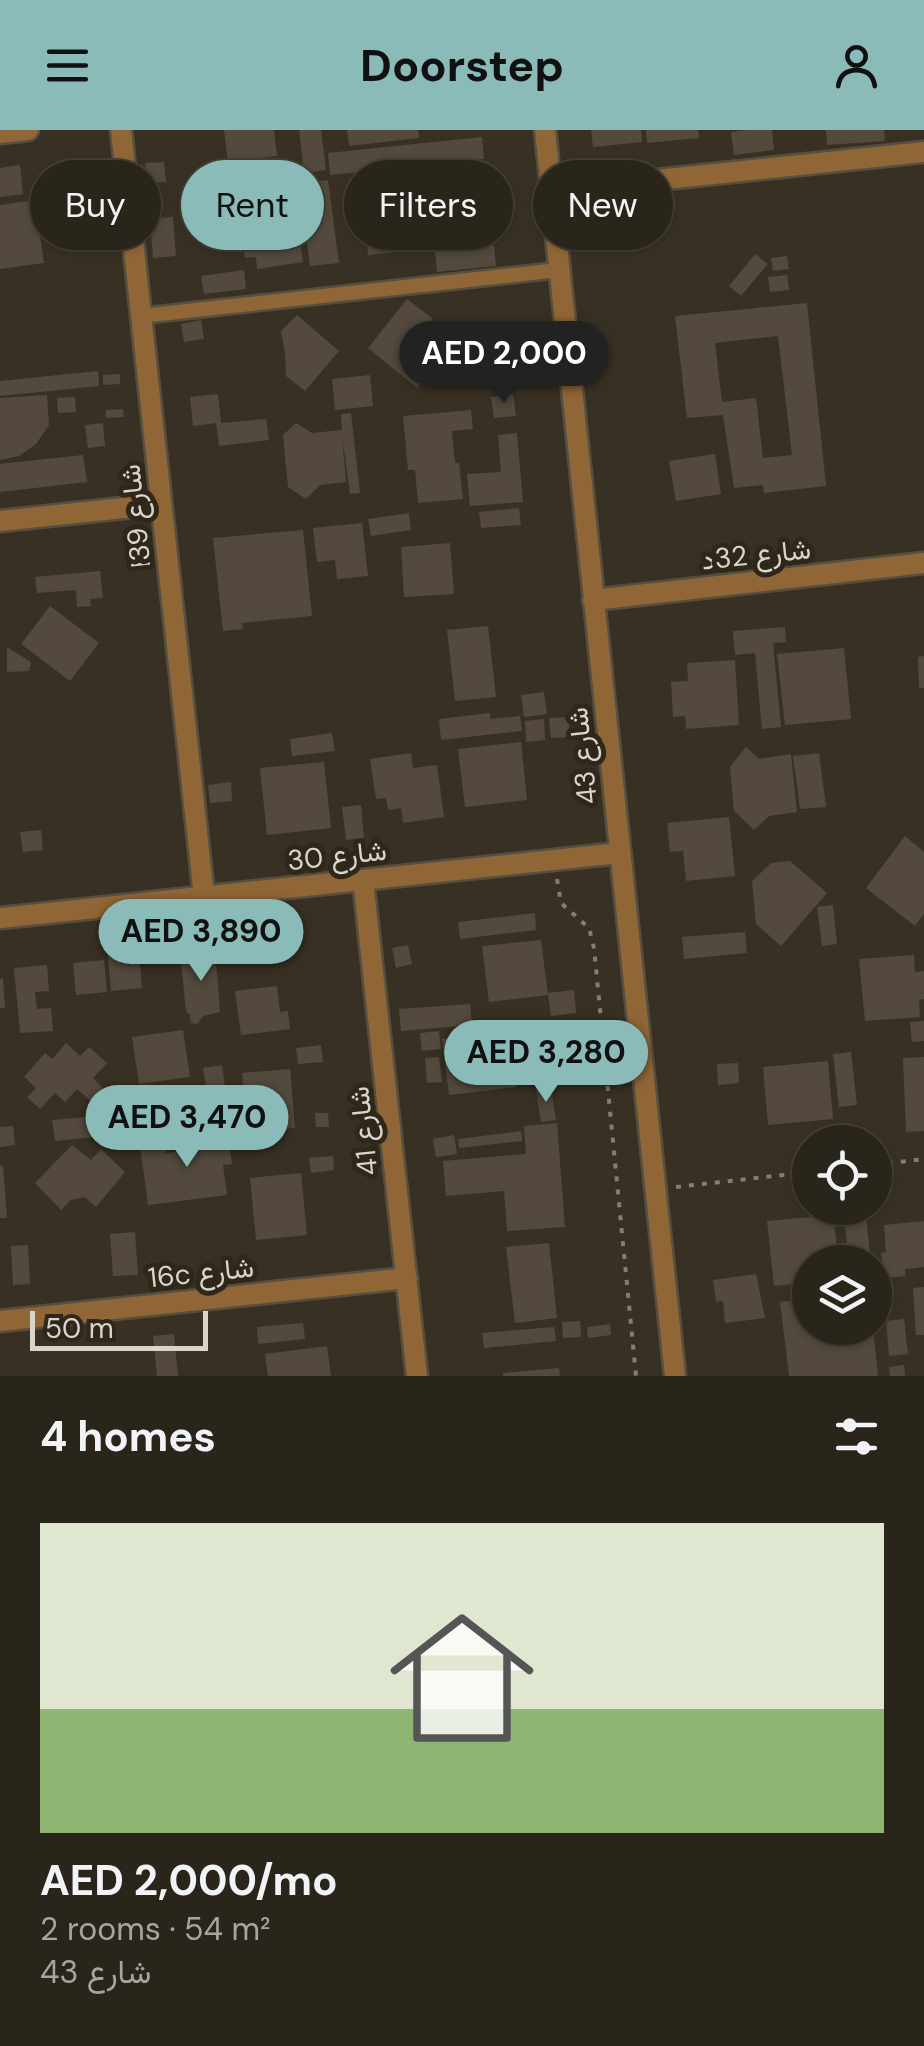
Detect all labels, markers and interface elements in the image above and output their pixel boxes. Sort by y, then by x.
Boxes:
text: Doorstep [360,36,564,95]
icon: menu [40,38,95,93]
icon: person [829,38,884,93]
chip: Buy [30,160,161,250]
chip: Rent [181,160,324,250]
chip: Filters [344,160,513,250]
chip: New [533,160,673,250]
pin: AED 2,000 [390,321,618,406]
text: AED 2,000 [421,332,587,374]
street label: شارع 39ا [112,463,159,569]
street label: شارع 32د [699,530,813,579]
street label: شارع 43 [559,706,606,806]
street label: شارع 30 [286,832,388,879]
pin: AED 3,890 [87,899,315,984]
text: AED 3,890 [120,910,282,952]
pin: AED 3,280 [432,1020,660,1105]
text: AED 3,280 [466,1031,626,1073]
pin: AED 3,470 [73,1085,301,1170]
street label: شارع 41 [340,1085,387,1177]
text: AED 3,470 [108,1096,266,1138]
map controls [792,1125,892,1345]
button: locate [792,1125,892,1225]
button: layers [792,1245,892,1345]
street label: 16c شارع [146,1249,256,1296]
scale bar [30,1306,208,1350]
text: 50 m [45,1310,114,1347]
text: 4 homes [40,1409,216,1464]
icon: filters [829,1409,884,1464]
icon: home [372,1588,552,1768]
text: AED 2,000/mo [40,1853,338,1908]
text: 2 rooms · 54 m² [40,1908,271,1950]
text: شارع 43 [40,1951,151,1993]

